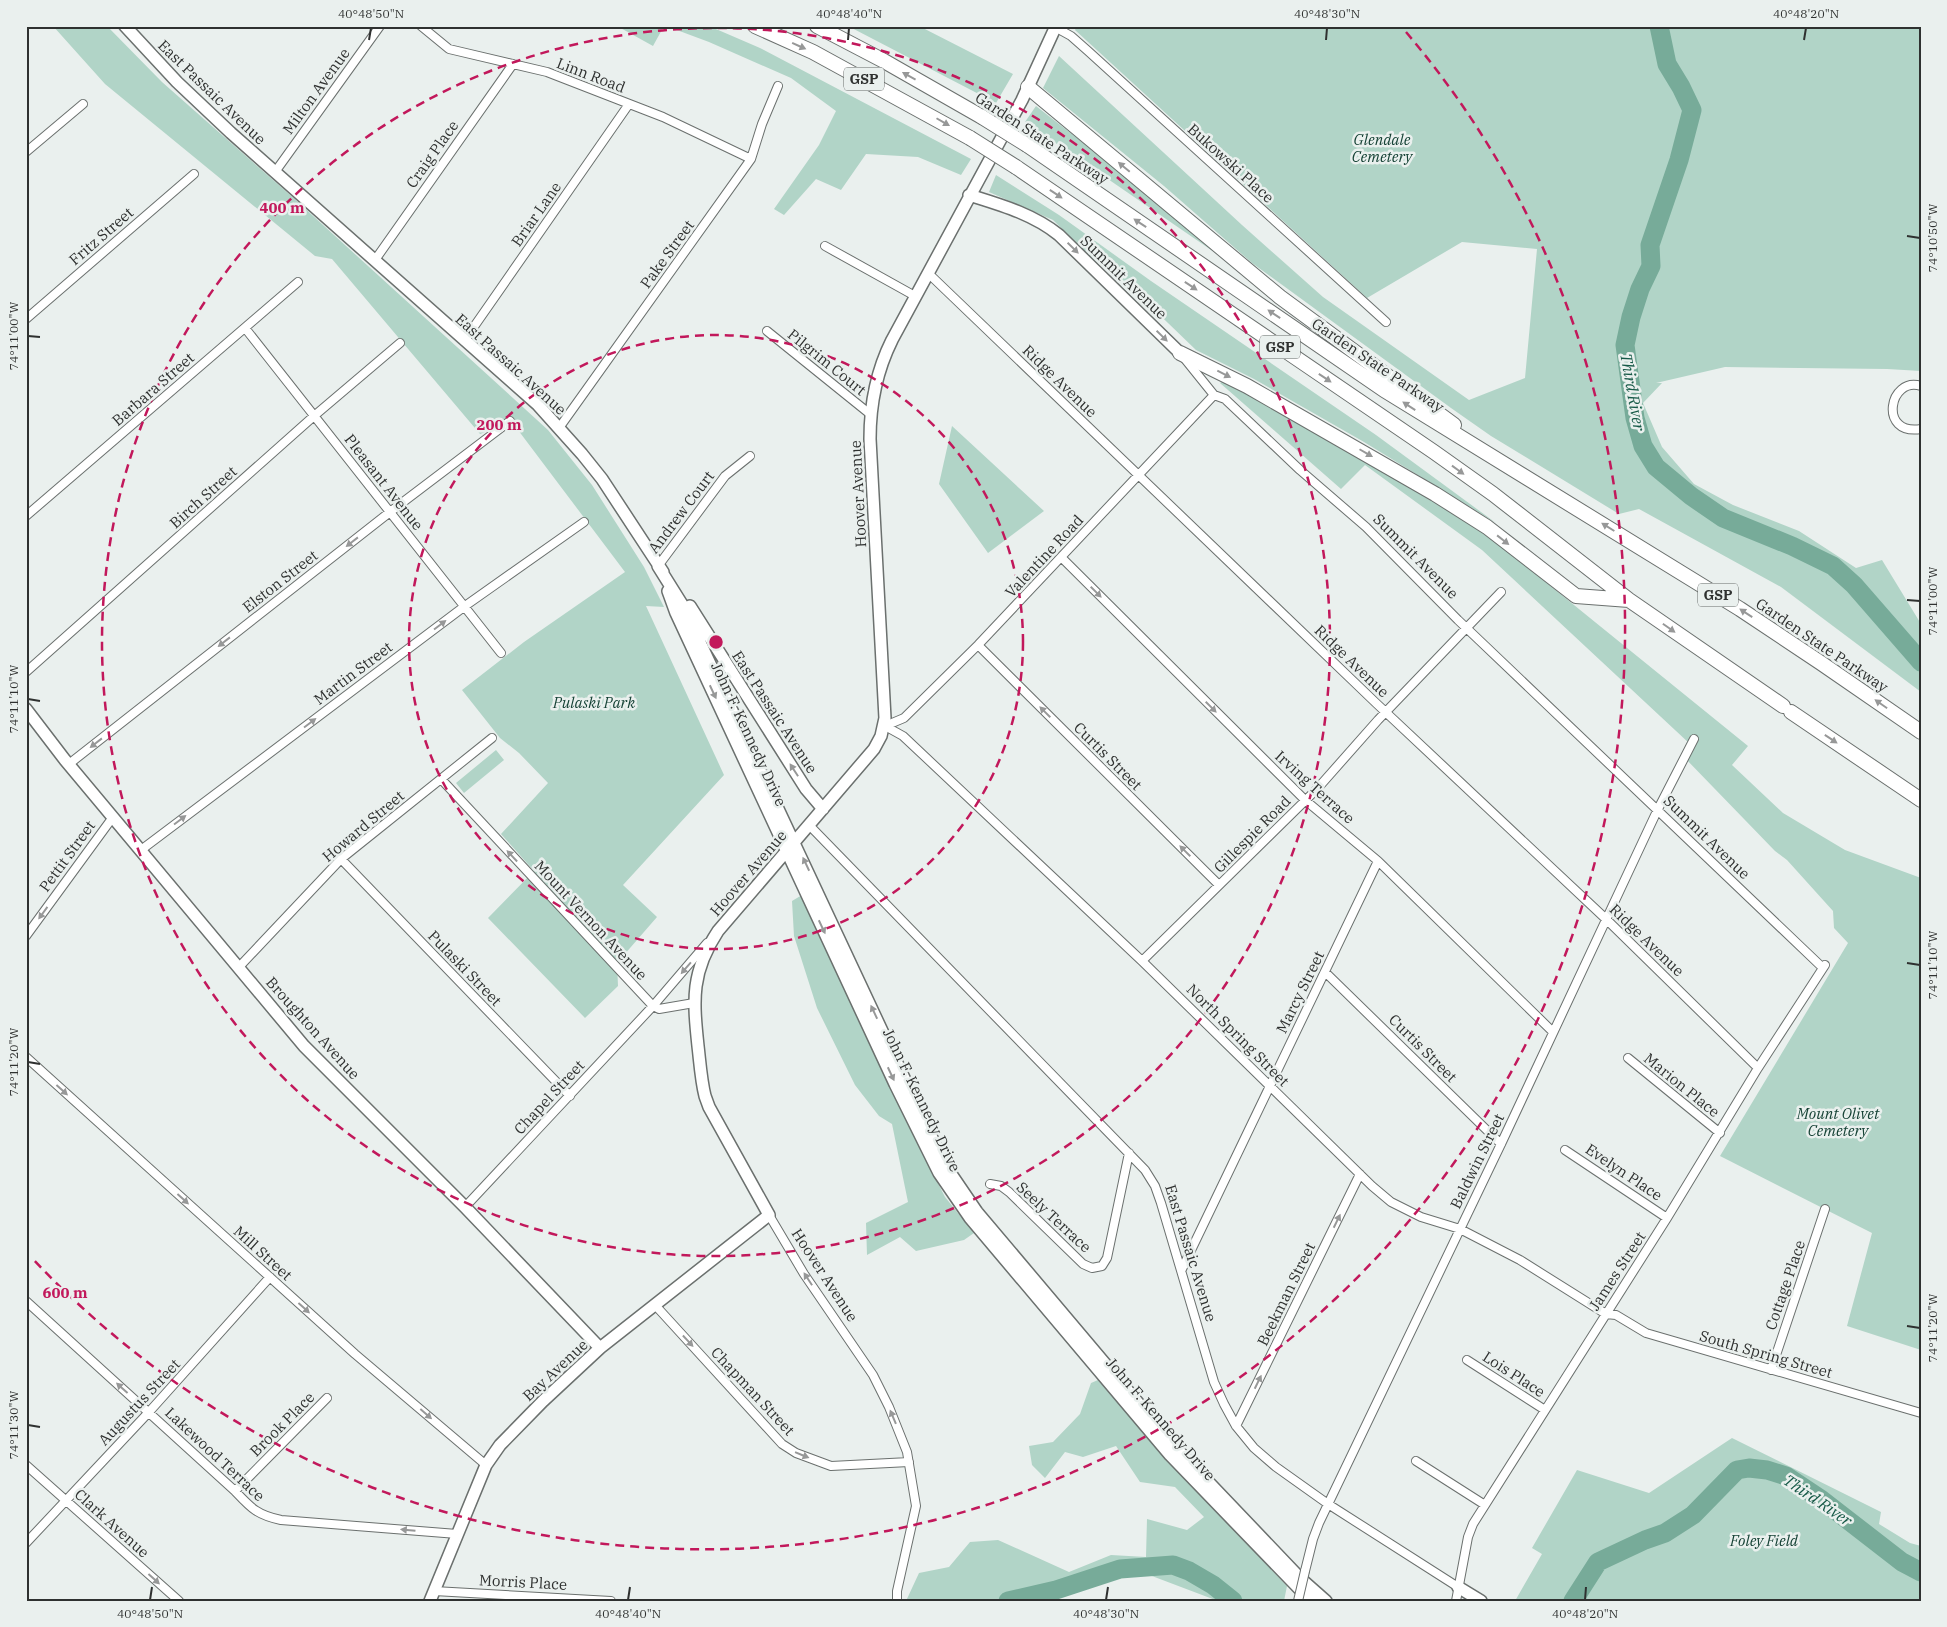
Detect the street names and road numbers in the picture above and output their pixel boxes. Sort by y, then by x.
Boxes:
street label: East Passaic Avenue [154,36,270,148]
street label: Milton Avenue [278,44,354,138]
street label: Linn Road [554,53,628,97]
road number: GSP [844,68,884,90]
street label: Garden State Parkway [972,88,1112,188]
street label: Craig Place [402,116,462,192]
street label: Bukowski Place [1184,119,1278,207]
street label: Briar Lane [507,178,565,250]
street label: Fritz Street [65,203,137,269]
street label: Pake Street [636,216,698,292]
street label: Summit Avenue [1077,231,1171,323]
street label: East Passaic Avenue [452,309,570,419]
street label: Garden State Parkway [1308,314,1448,416]
street label: Pilgrim Court [784,325,870,399]
road number: GSP [1260,336,1300,358]
street label: Ridge Avenue [1019,341,1101,421]
street label: Barbara Street [108,348,198,430]
street label: Pleasant Avenue [341,430,427,534]
street label: Hoover Avenue [846,440,870,548]
street label: Birch Street [165,462,241,532]
street label: Andrew Court [644,467,718,557]
street label: Summit Avenue [1369,509,1463,603]
street label: Valentine Road [1001,511,1087,601]
street label: Elston Street [239,546,321,616]
road number: GSP [1698,584,1738,606]
street label: Garden State Parkway [1752,594,1892,696]
street label: Ridge Avenue [1311,621,1393,701]
street label: Martin Street [310,637,396,709]
street label: East Passaic Avenue [728,647,822,777]
street label: John F. Kennedy Drive [707,659,791,809]
street label: Curtis Street [1070,718,1146,794]
street label: Irving Terrace [1271,746,1359,828]
street label: Howard Street [318,786,408,866]
street label: Summit Avenue [1660,791,1754,883]
street label: Gillespie Road [1210,792,1294,876]
street label: Pettit Street [35,817,99,895]
street label: Hoover Avenue [706,826,790,920]
street label: Mount Vernon Avenue [531,856,651,984]
street label: Ridge Avenue [1606,900,1688,980]
street label: Pulaski Street [424,926,506,1010]
street label: Marcy Street [1272,948,1328,1036]
street label: Broughton Avenue [262,973,364,1083]
street label: North Spring Street [1183,980,1293,1090]
street label: Curtis Street [1385,1010,1461,1086]
street label: John F. Kennedy Drive [879,1025,965,1175]
street label: Marion Place [1640,1049,1724,1121]
street label: Chapel Street [510,1056,588,1138]
street label: Baldwin Street [1446,1110,1508,1212]
street label: Evelyn Place [1582,1139,1666,1205]
street label: Seely Terrace [1013,1178,1095,1256]
street label: East Passaic Avenue [1161,1182,1221,1324]
street label: Mill Street [230,1222,296,1284]
street label: Hoover Avenue [788,1225,862,1325]
street label: James Street [1584,1228,1650,1314]
street label: Cottage Place [1761,1238,1809,1332]
street label: Beekman Street [1253,1239,1319,1349]
street label: South Spring Street [1697,1326,1835,1382]
street label: Bay Avenue [518,1335,592,1405]
street label: Chapman Street [707,1343,799,1439]
street label: Lois Place [1479,1347,1549,1401]
street label: John F. Kennedy Drive [1102,1353,1220,1485]
street label: Augustus Street [94,1355,184,1449]
street label: Brook Place [246,1388,318,1460]
street label: Lakewood Terrace [161,1403,269,1505]
street label: Clark Avenue [71,1484,153,1562]
street label: Morris Place [479,1570,567,1594]

